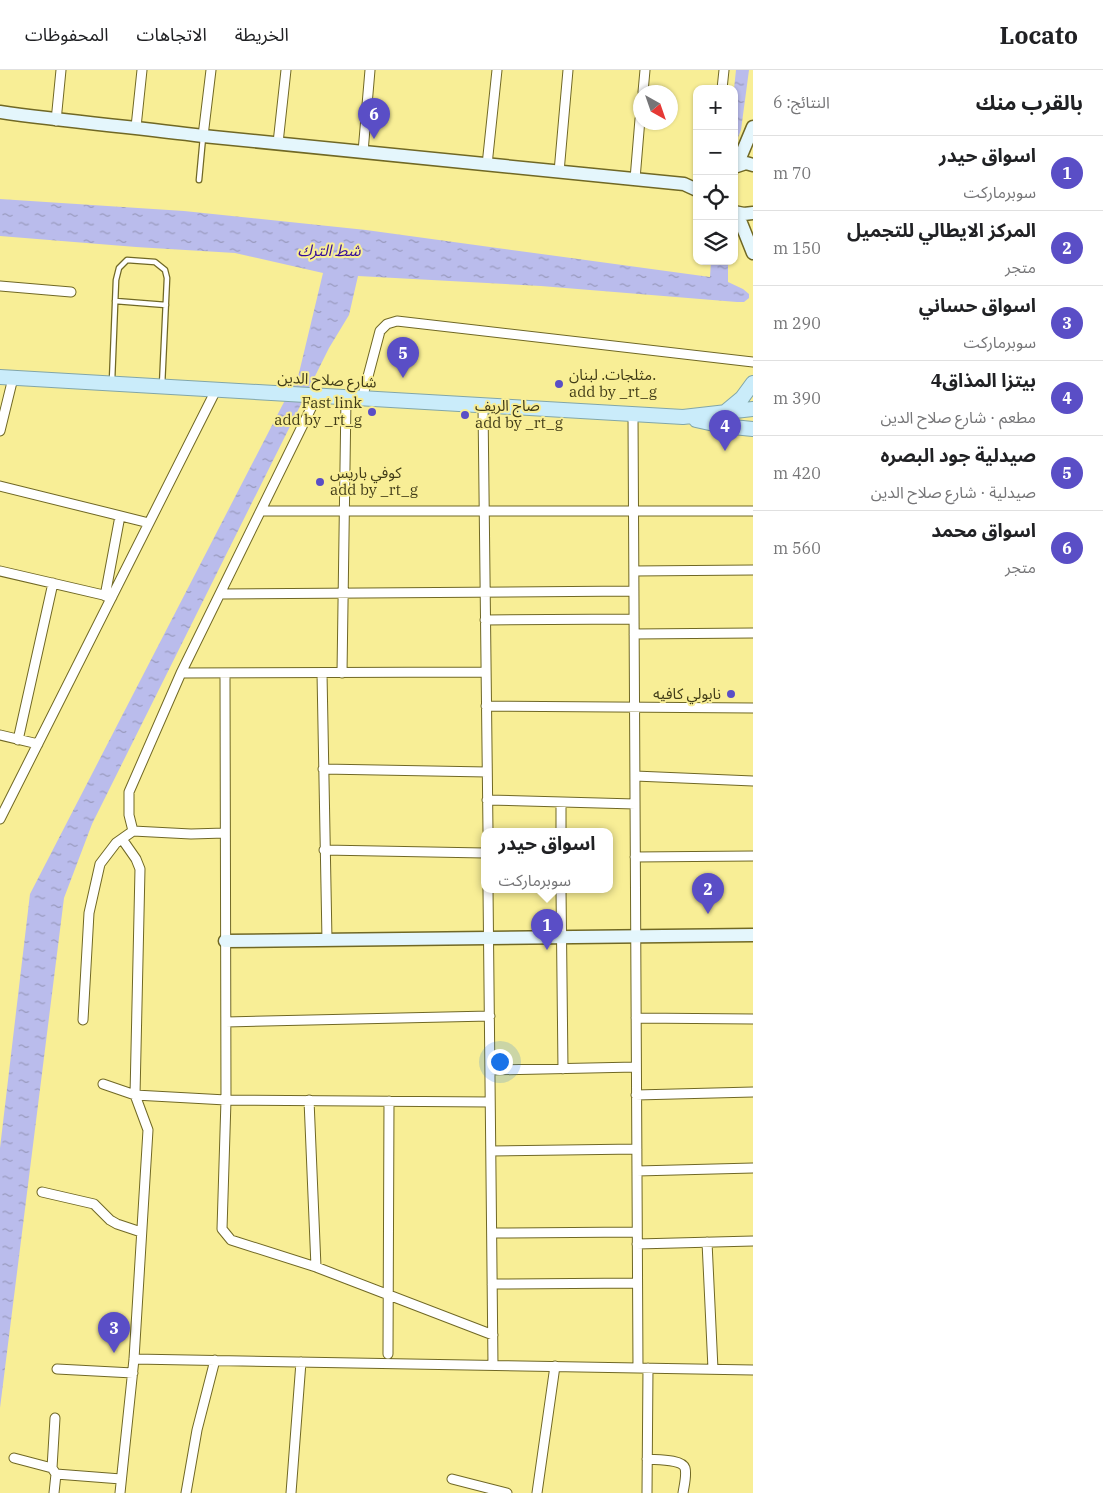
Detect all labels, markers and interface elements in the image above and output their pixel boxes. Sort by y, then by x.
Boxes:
text: Locato [1000,19,1078,51]
text: المحفوظات [25,23,109,46]
text: الاتجاهات [137,23,207,46]
text: الخريطة [235,23,289,46]
north arrow [633,85,678,130]
map controls [693,85,738,265]
button: + [693,85,738,130]
text: بالقرب منك [976,88,1083,116]
text: النتائج: 6 [773,92,830,112]
pin: 6 [358,98,390,139]
button: − [693,130,738,175]
text: اسواق حيدر [939,143,1036,167]
text: 70 m [773,163,811,183]
text: 1 [1062,163,1072,183]
button: locate [693,175,738,220]
text: سوبرماركت [964,182,1036,202]
text: المركز الايطالي للتجميل [847,218,1036,242]
button: layers [693,220,738,265]
text: 150 m [773,238,821,258]
text: 2 [1062,238,1072,258]
water label: شط الترك [297,240,361,260]
text: متجر [1005,257,1036,277]
text: اسواق حساني [919,293,1036,317]
text: 290 m [773,313,821,333]
text: 3 [1062,313,1072,333]
text: سوبرماركت [964,332,1036,352]
pin: 5 [387,337,419,378]
place label: مثلجات. لبنان. add by _rt_g [569,365,657,401]
street label: شارع صلاح الدين [277,367,377,395]
text: بيتزا المذاق4 [931,368,1036,392]
marker: مثلجات. لبنان. add by _rt_g [553,378,565,390]
text: 390 m [773,388,821,408]
text: 4 [1062,388,1072,408]
place label: Fast link add by _rt_g [274,393,362,429]
place label: صاج الريف add by _rt_g [475,396,563,432]
marker: Fast link add by _rt_g [366,406,378,418]
text: مطعم · شارع صلاح الدين [880,407,1036,427]
marker: صاج الريف add by _rt_g [459,409,471,421]
pin: 4 [709,410,741,451]
text: صيدلية جود البصره [880,443,1036,467]
place label: كوفي باريس add by _rt_g [330,463,418,499]
text: 420 m [773,463,821,483]
text: 5 [1062,463,1072,483]
marker: كوفي باريس add by _rt_g [314,476,326,488]
text: صيدلية · شارع صلاح الدين [871,482,1036,502]
text: اسواق محمد [931,518,1036,542]
text: 560 m [773,538,821,558]
text: 6 [1062,538,1072,558]
text: متجر [1005,557,1036,577]
place label: نابولي كافيه [653,684,721,705]
marker: نابولي كافيه [725,688,737,700]
popup [481,828,613,893]
text: اسواق حيدر [499,831,595,855]
text: سوبرماركت [499,870,571,890]
pin: 2 [692,873,724,914]
pin: 1 [531,909,563,950]
your location [487,1049,513,1075]
pin: 3 [98,1312,130,1353]

